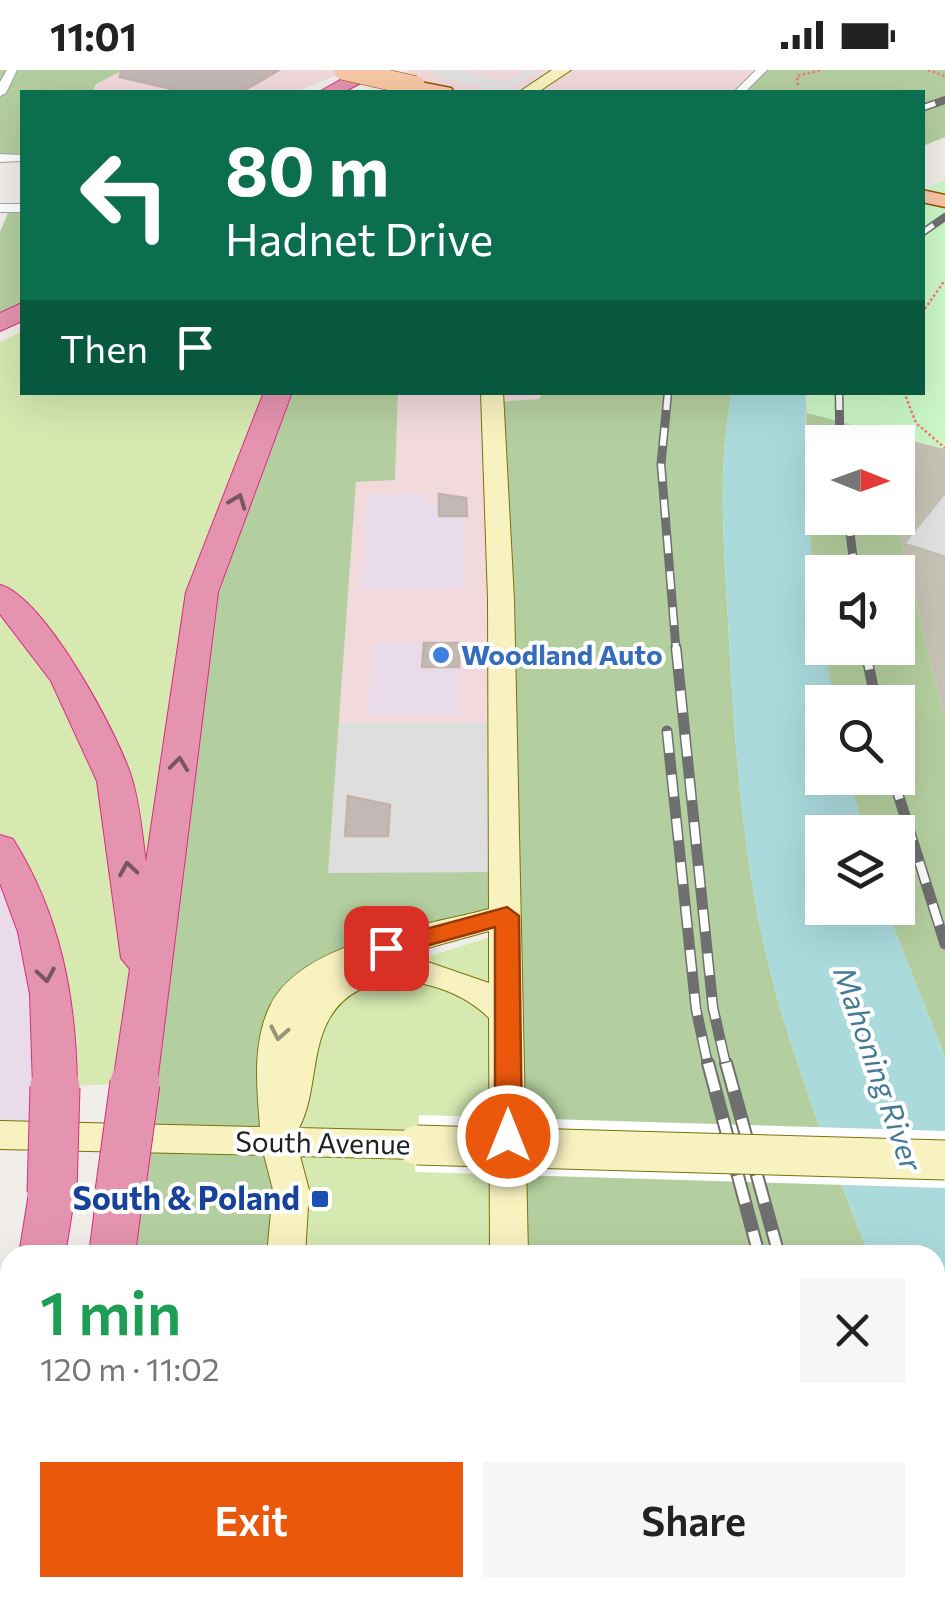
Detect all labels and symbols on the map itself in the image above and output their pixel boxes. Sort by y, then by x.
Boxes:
north arrow [805,425,915,535]
one-way arrow [226,494,247,511]
place label: Woodland Auto [461,637,663,671]
marker: Woodland Auto [430,644,452,666]
one-way arrow [167,756,188,772]
one-way arrow [118,860,139,877]
pin [344,906,429,991]
water label: Mahoning River [827,961,932,1176]
one-way arrow [35,967,56,984]
one-way arrow [269,1025,290,1041]
position arrow [456,1084,560,1188]
street label: South Avenue [235,1123,411,1161]
place label: South & Poland [72,1177,300,1217]
marker: South & Poland [309,1188,331,1210]

